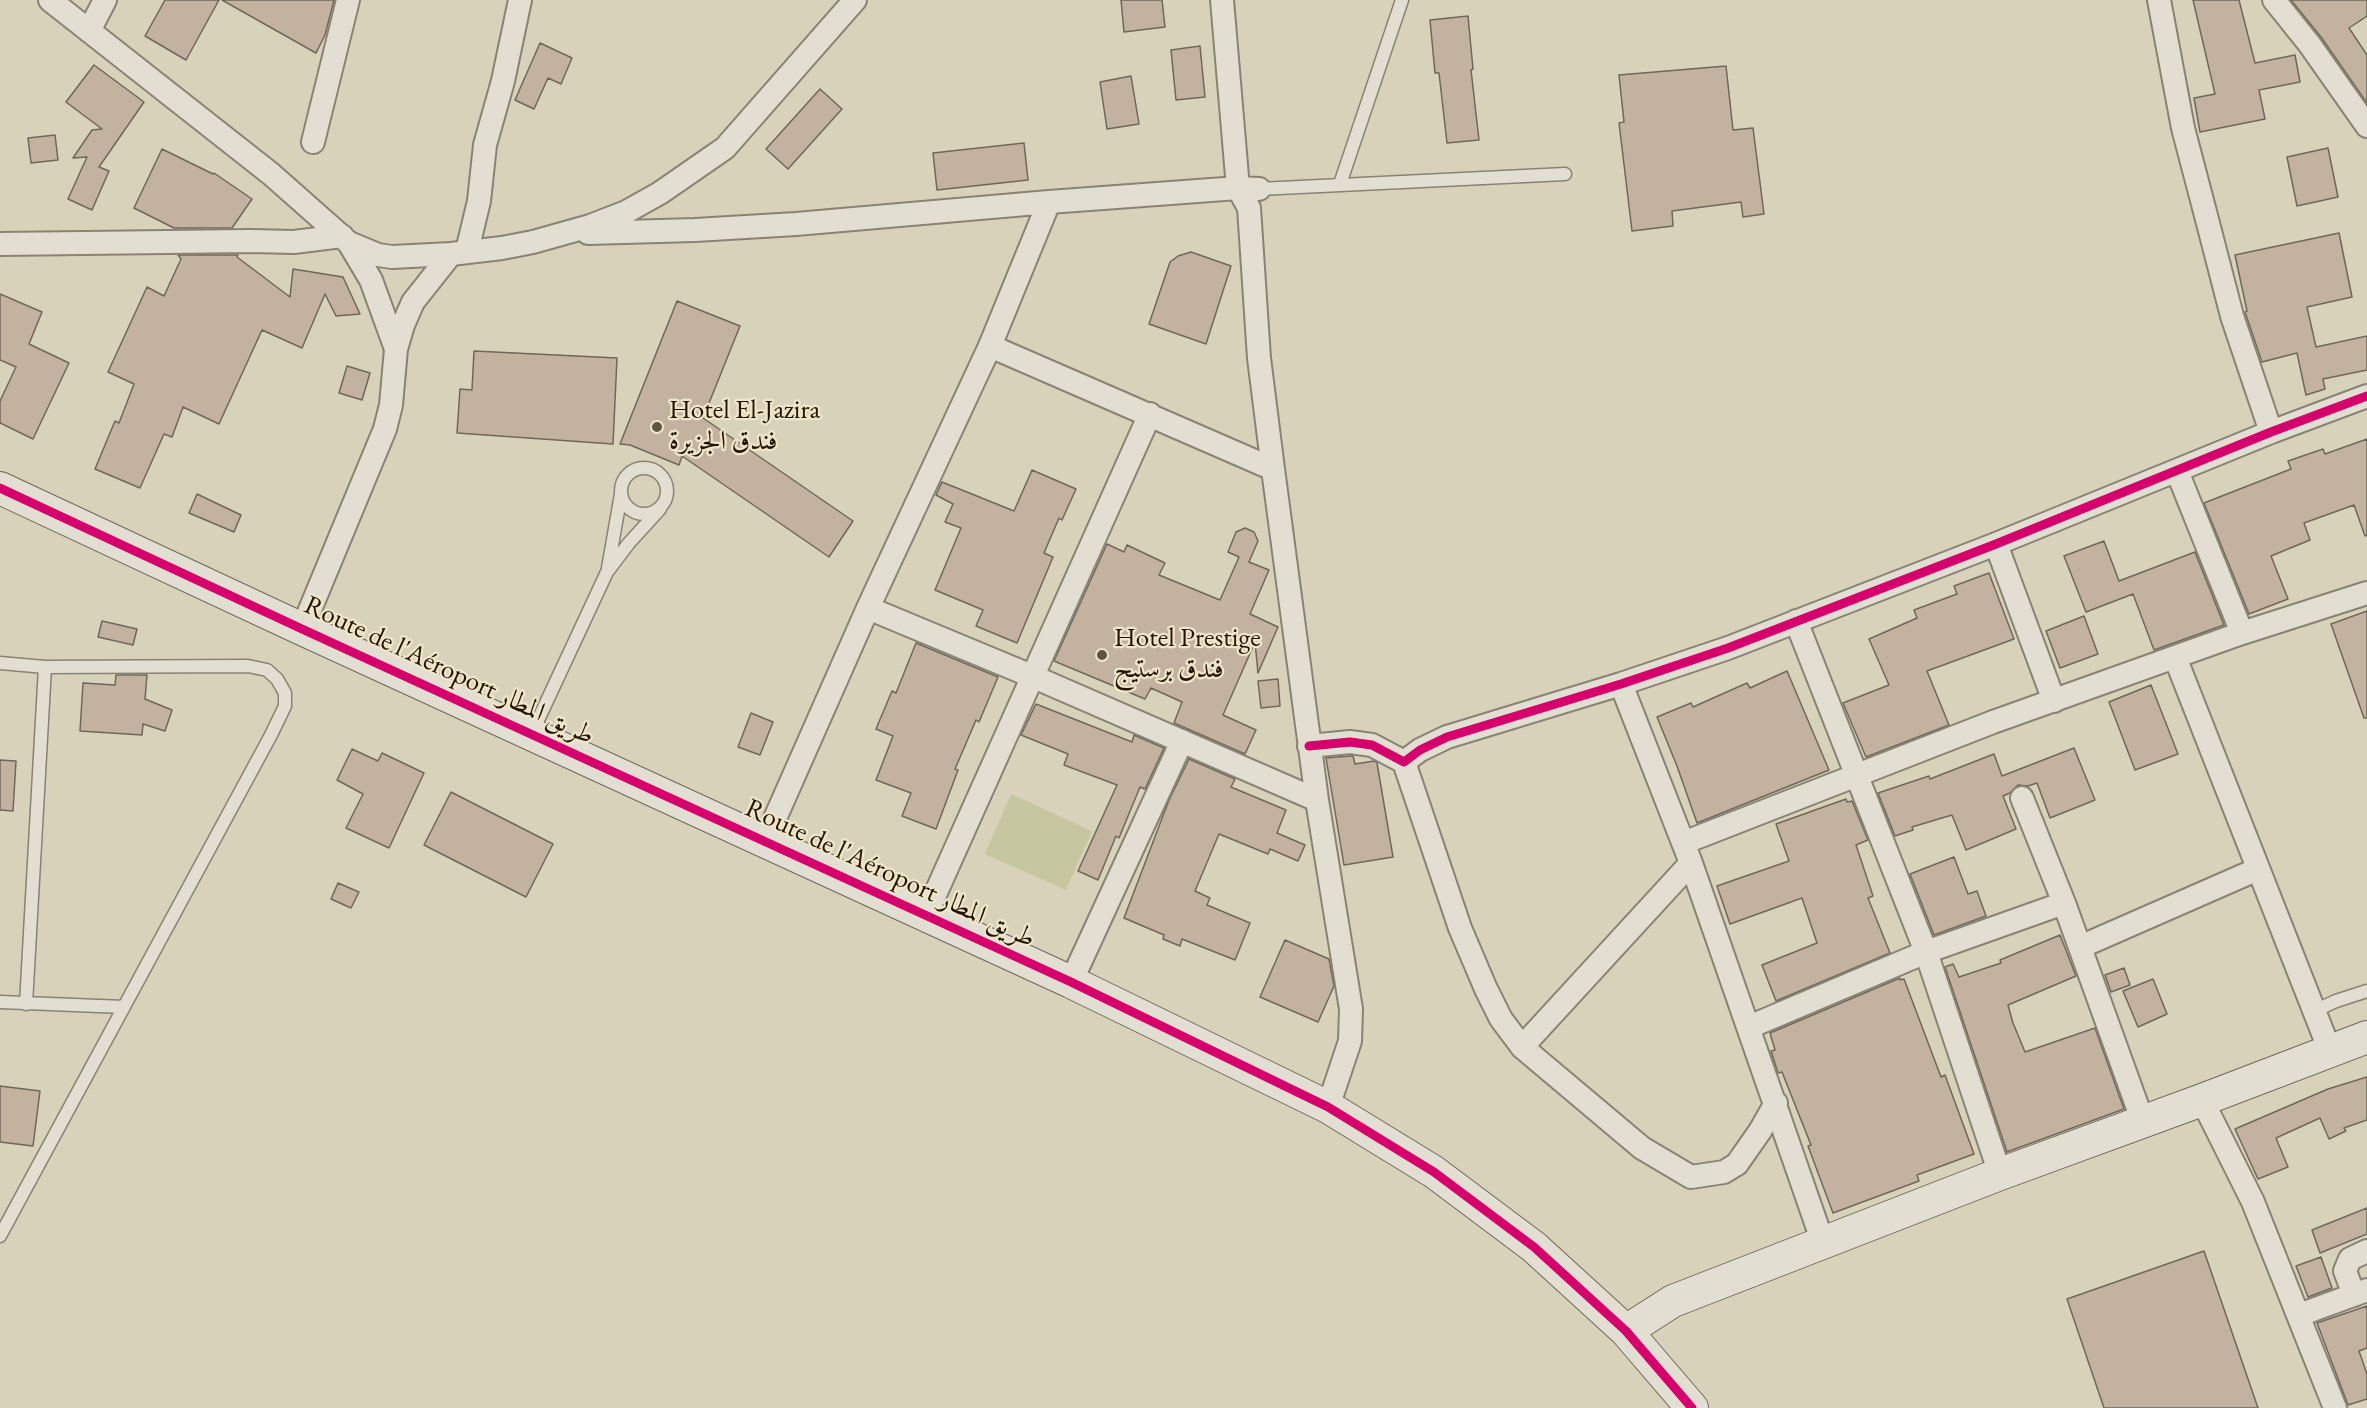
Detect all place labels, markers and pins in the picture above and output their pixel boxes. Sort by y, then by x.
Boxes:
place label: Hotel El-Jazira فندق الجزيرة [669,395,820,458]
marker: Hotel El-Jazira فندق الجزيرة [650,420,664,434]
place label: Hotel Prestige فندق برستيج [1114,623,1261,686]
marker: Hotel Prestige فندق برستيج [1095,648,1109,662]

